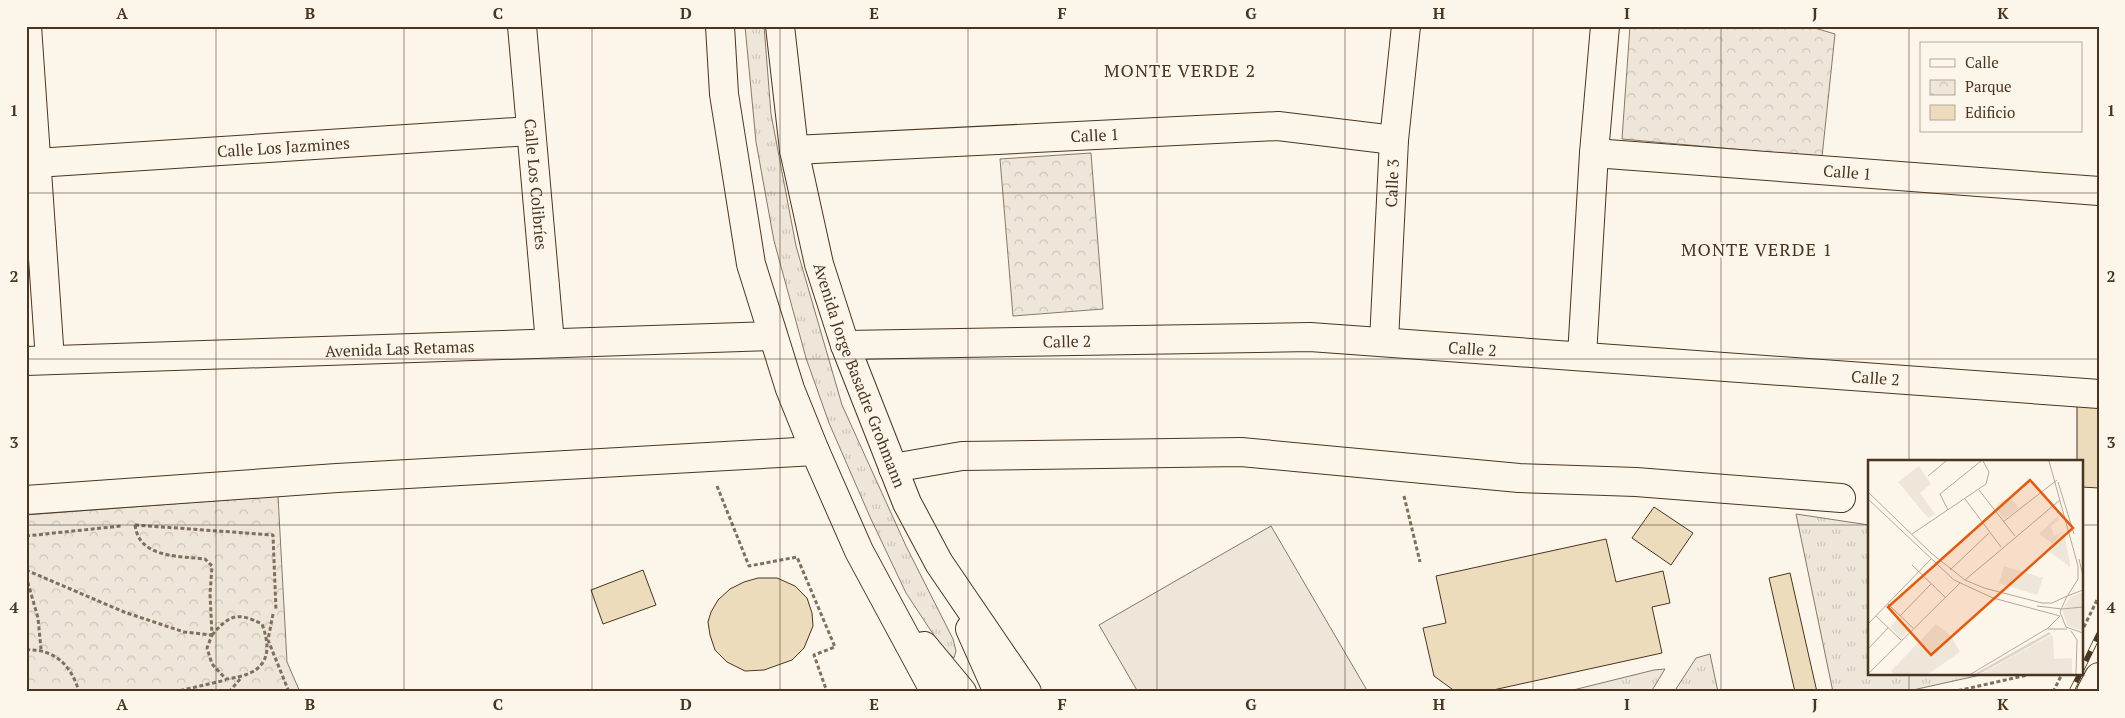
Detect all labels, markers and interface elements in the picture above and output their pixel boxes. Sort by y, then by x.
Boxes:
text: A [116,2,128,24]
text: B [305,2,315,24]
text: C [493,2,503,24]
text: D [680,2,692,24]
text: E [869,2,879,24]
text: F [1057,2,1067,24]
text: G [1245,2,1257,24]
text: H [1433,2,1445,24]
text: I [1624,2,1630,24]
text: J [1812,2,1818,24]
text: K [1997,2,2009,24]
legend [1920,42,2082,132]
text: Calle [1965,52,1999,72]
district label: MONTE VERDE 2 [1104,58,1256,82]
text: Parque [1965,76,2012,96]
text: 1 [9,99,19,121]
text: 1 [2106,99,2116,121]
text: Edificio [1965,102,2015,122]
street label: Calle Los Colibríes [519,118,553,251]
street label: Calle 1 [1070,123,1119,147]
street label: Calle Los Jazmines [216,132,351,162]
street label: Calle 3 [1380,158,1404,208]
street label: Calle 1 [1822,159,1872,185]
district label: MONTE VERDE 1 [1681,237,1833,261]
street label: Avenida Jorge Basadre Grohmann [808,260,911,491]
text: 2 [9,265,19,287]
text: 2 [2106,265,2116,287]
street label: Calle 2 [1043,330,1091,353]
street label: Avenida Las Retamas [325,335,475,362]
street label: Calle 2 [1448,336,1498,361]
street label: Calle 2 [1850,365,1900,391]
text: 3 [9,431,19,453]
text: 3 [2106,431,2116,453]
inset map [1868,460,2082,676]
text: 4 [9,596,19,618]
text: 4 [2106,596,2116,618]
text: A [116,693,128,715]
text: B [305,693,315,715]
text: C [493,693,503,715]
text: D [680,693,692,715]
text: E [869,693,879,715]
text: F [1057,693,1067,715]
text: G [1245,693,1257,715]
text: H [1433,693,1445,715]
text: I [1624,693,1630,715]
text: J [1812,693,1818,715]
text: K [1997,693,2009,715]

